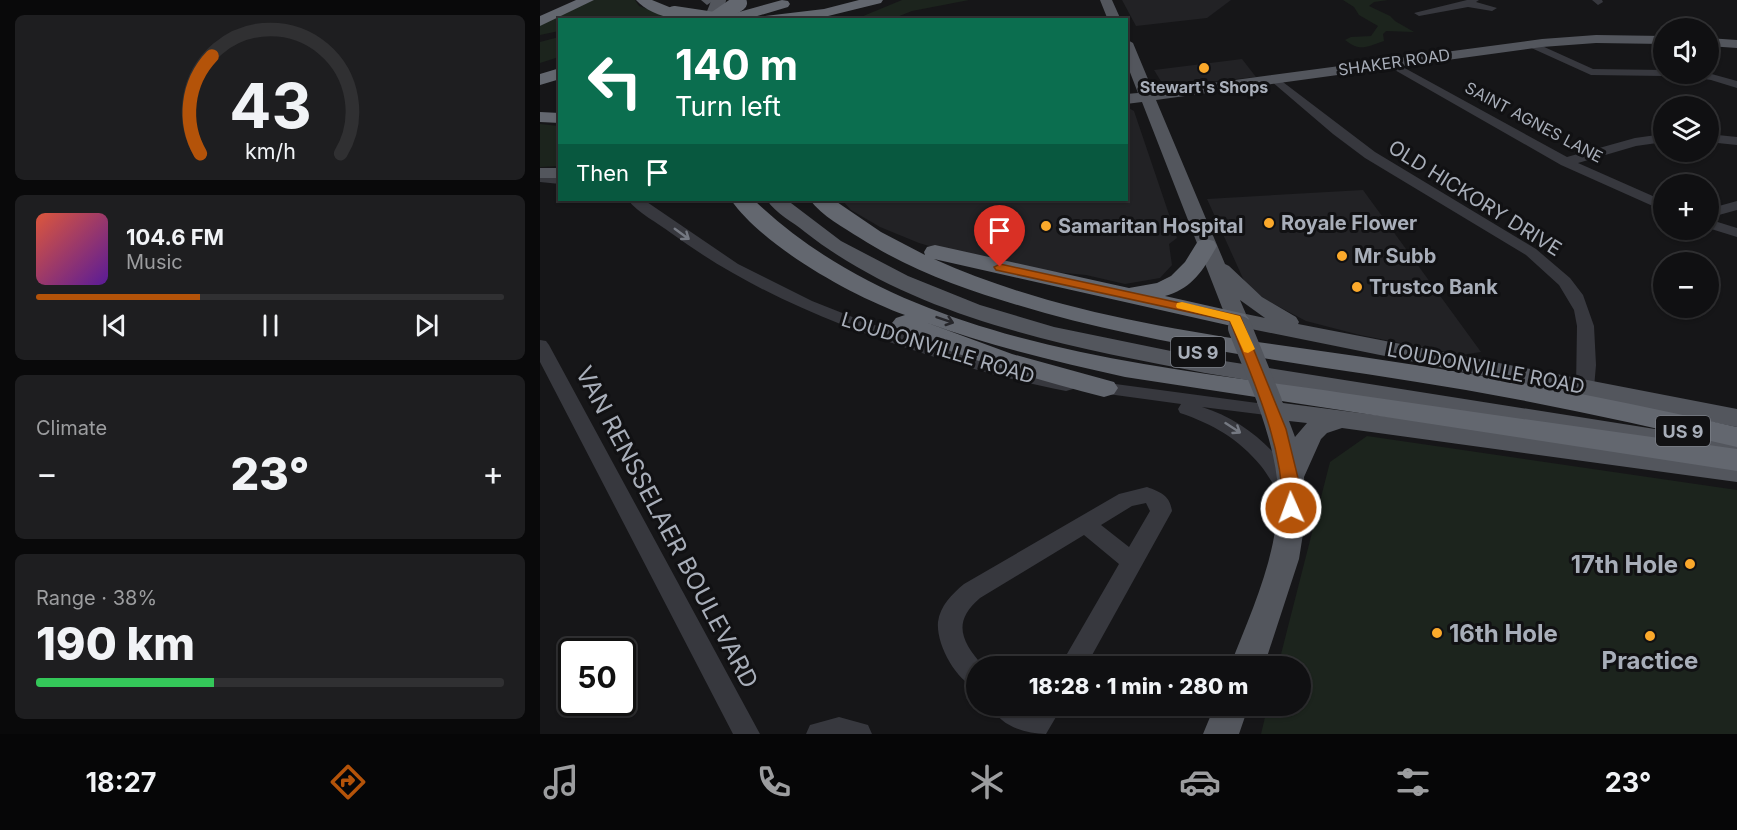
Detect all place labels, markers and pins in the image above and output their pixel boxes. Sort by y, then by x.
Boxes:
marker: Stewart's Shops [1197,61,1211,75]
place label: Stewart's Shops [1140,77,1268,97]
pin [974,205,1025,267]
place label: Royale Flower [1281,211,1417,235]
place label: Samaritan Hospital [1058,214,1243,238]
marker: Royale Flower [1262,216,1276,230]
marker: Samaritan Hospital [1039,219,1053,233]
place label: Mr Subb [1354,244,1436,268]
marker: Mr Subb [1335,249,1349,263]
place label: Trustco Bank [1369,275,1498,299]
marker: Trustco Bank [1350,280,1364,294]
place label: 17th Hole [1571,550,1678,579]
marker: 17th Hole [1683,557,1697,571]
place label: 16th Hole [1449,619,1558,648]
marker: 16th Hole [1430,626,1444,640]
marker: Practice [1643,629,1657,643]
place label: Practice [1602,646,1698,675]

